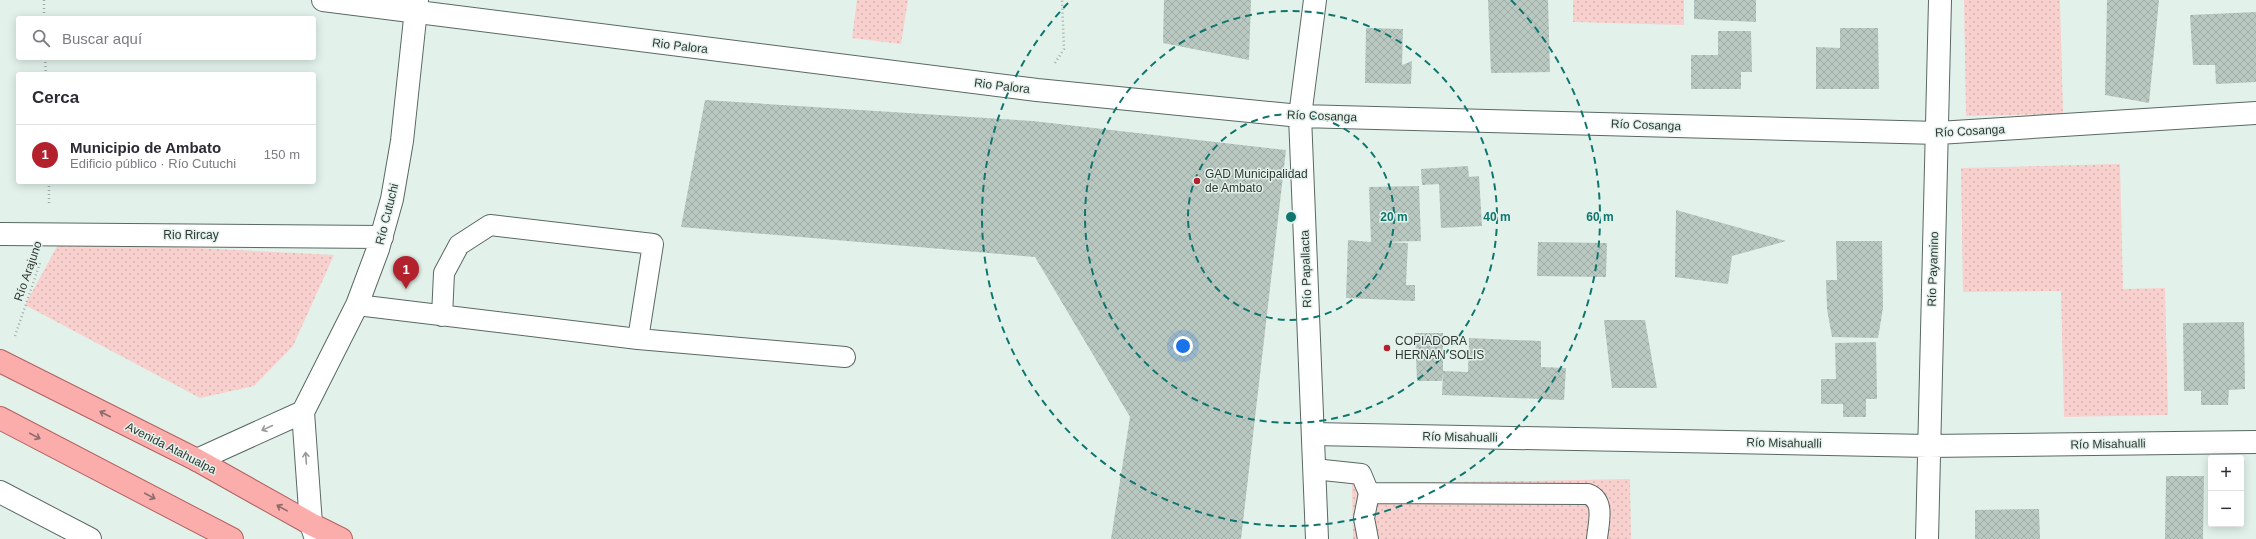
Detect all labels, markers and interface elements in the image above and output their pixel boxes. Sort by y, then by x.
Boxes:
search box [16,16,316,60]
icon: search [30,27,52,49]
text: Buscar aquí [62,30,142,47]
street label: Rio Palora [651,36,709,56]
street label: Rio Palora [973,76,1031,96]
text: Cerca [32,88,79,107]
street label: Río Cosanga [1287,108,1358,124]
street label: Río Cosanga [1611,117,1682,133]
street label: Río Cosanga [1935,122,2006,140]
text: Municipio de Ambato [70,139,221,156]
text: 1 [41,147,49,162]
text: 150 m [264,147,300,162]
text: Edificio público · Río Cutuchi [70,156,236,171]
place label: GAD Municipalidad de Ambato [1205,167,1308,195]
marker: GAD Municipalidad de Ambato [1192,176,1202,186]
street label: Río Cutuchi [373,182,401,246]
centre of rings [1284,210,1298,224]
text: 20 m [1380,210,1408,224]
text: 40 m [1483,210,1511,224]
text: 60 m [1586,210,1614,224]
street label: Rio Rircay [163,228,219,242]
street label: Río Papallacta [1298,229,1314,308]
street label: Río Payamino [1925,231,1941,307]
street label: Río Arajuno [11,239,45,303]
pin: 1 [393,256,419,289]
place label: COPIADORA HERNAN SOLIS [1395,334,1484,362]
your location [1173,336,1193,356]
marker: COPIADORA HERNAN SOLIS [1382,343,1392,353]
one-way arrow [99,410,111,417]
street label: Avenida Atahualpa [123,419,219,477]
one-way arrow [262,425,274,432]
street label: Río Misahualli [1422,429,1498,445]
one-way arrow [28,432,40,440]
street label: Río Misahualli [1746,435,1822,451]
street label: Río Misahualli [2070,436,2146,452]
one-way arrow [303,452,310,465]
map controls [2208,455,2244,527]
button: + [2208,455,2244,491]
button: − [2208,491,2244,527]
one-way arrow [144,493,156,500]
one-way arrow [276,503,288,511]

